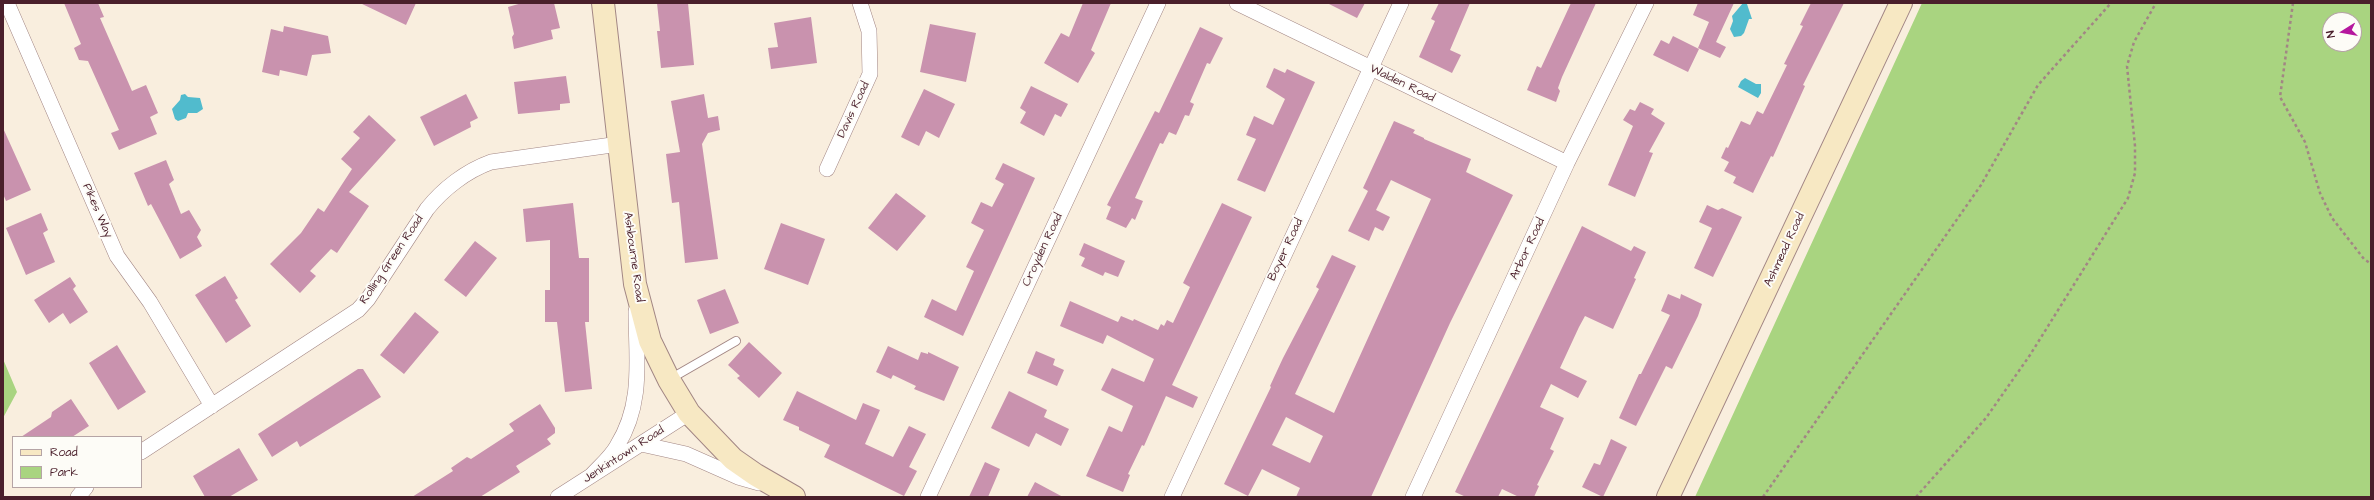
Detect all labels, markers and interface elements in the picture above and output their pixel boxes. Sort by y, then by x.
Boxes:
north arrow [2322,12,2362,52]
text: N [2323,29,2339,39]
street label: Walden Road [1367,62,1437,106]
street label: Davis Road [835,80,873,140]
street label: Pikes Way [79,182,115,240]
street label: Ashbourne Road [620,211,646,303]
street label: Croyden Road [1020,211,1066,289]
street label: Ashmead Road [1762,211,1808,289]
street label: Rolling Green Road [357,213,427,307]
street label: Boyer Road [1265,216,1307,284]
street label: Arbor Road [1507,216,1549,282]
street label: Jenkintown Road [581,423,667,487]
legend [12,436,142,488]
text: Road [50,444,78,461]
text: Park [50,464,78,481]

